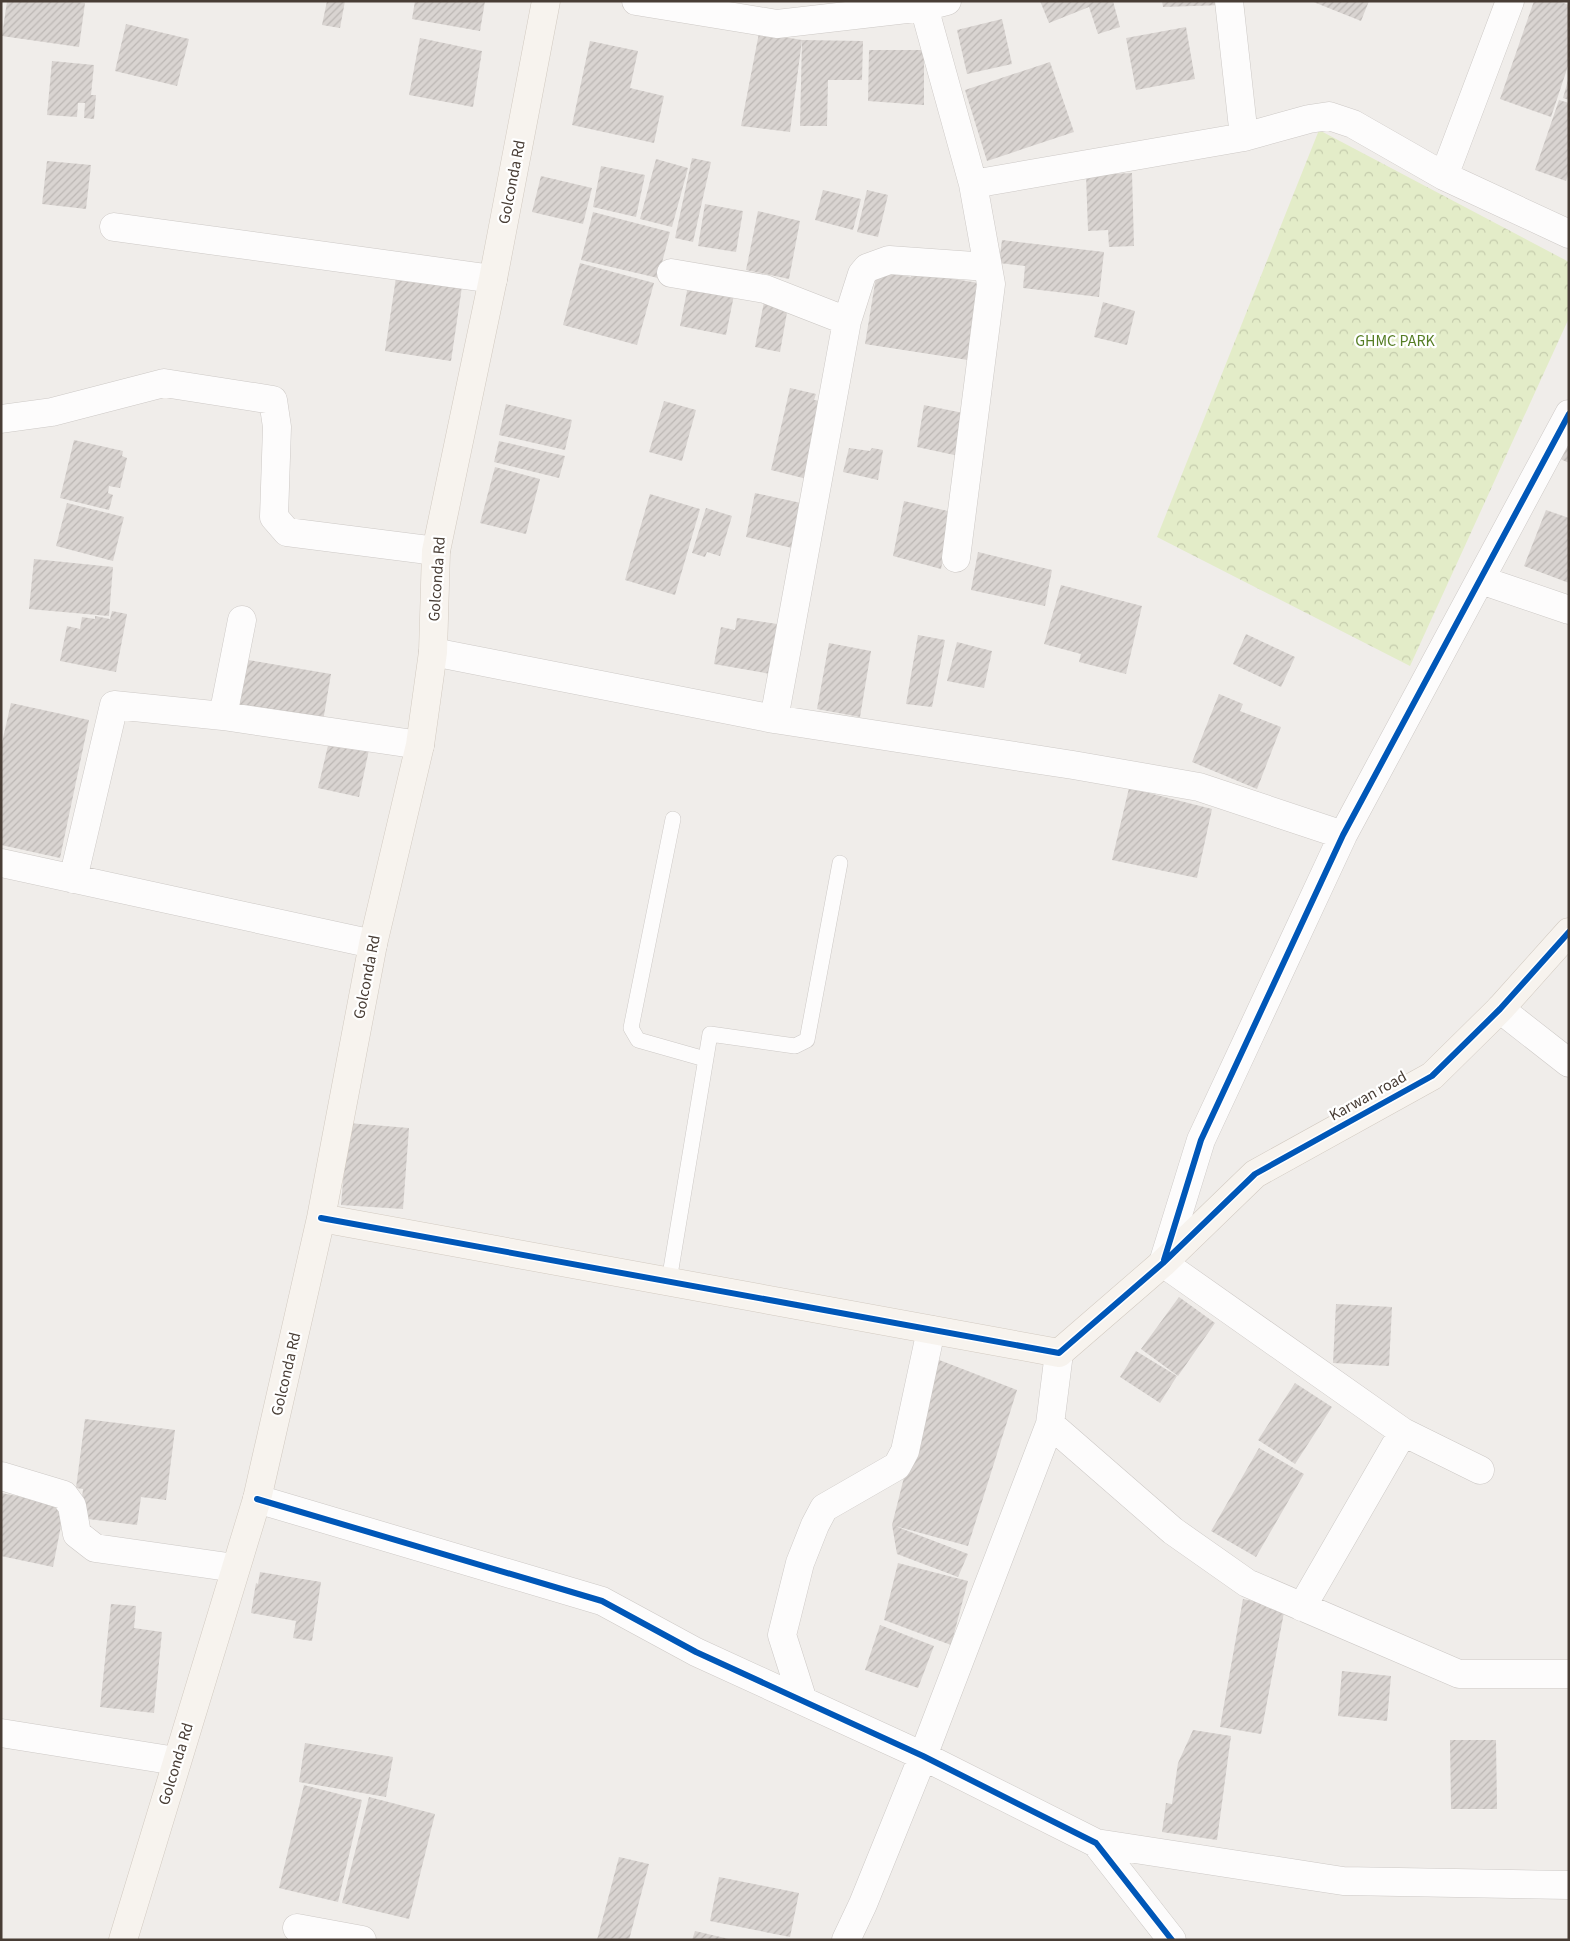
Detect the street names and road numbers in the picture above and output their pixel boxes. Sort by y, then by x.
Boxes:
street label: Golconda Rd [493,138,531,226]
street label: Golconda Rd [423,536,451,622]
street label: Golconda Rd [348,933,386,1021]
street label: Karwan road [1325,1066,1411,1126]
street label: Golconda Rd [266,1330,306,1418]
street label: Golconda Rd [153,1720,199,1808]

